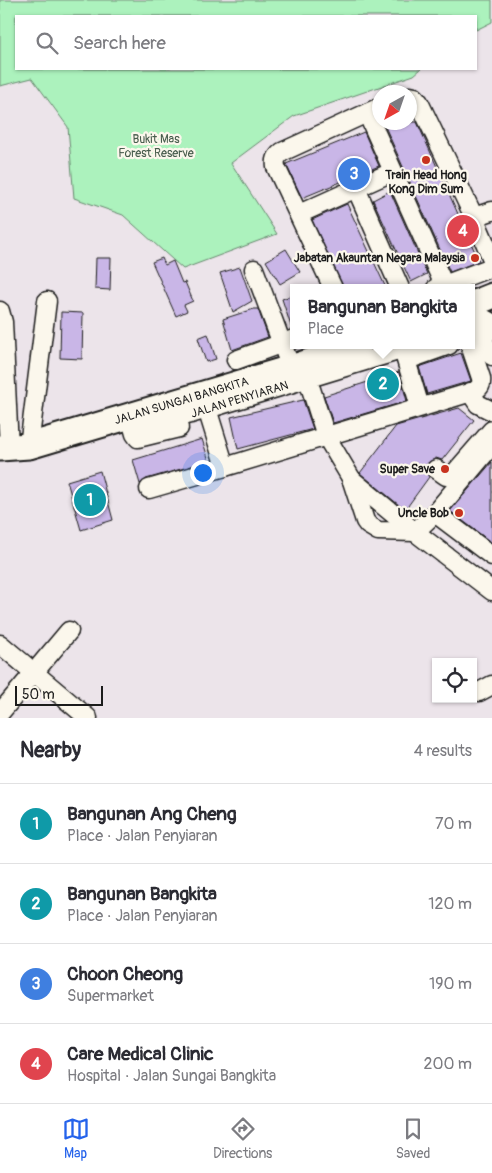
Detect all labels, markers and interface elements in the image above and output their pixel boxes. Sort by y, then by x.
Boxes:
search box [15,15,477,70]
icon: search [33,29,61,57]
text: Search here [73,31,166,55]
north arrow [372,85,417,130]
park label: Bukit Mas Forest Reserve [118,132,194,161]
marker: Train Head Hong Kong Dim Sum [420,154,432,166]
pin: 3 [338,155,370,193]
place label: Train Head Hong Kong Dim Sum [384,168,467,197]
pin: 4 [447,212,479,250]
place label: Jabatan Akauntan Negara Malaysia [294,251,465,266]
marker: Jabatan Akauntan Negara Malaysia [469,252,481,264]
popup [290,284,475,349]
text: Bangunan Bangkita [308,295,457,319]
text: Place [308,319,344,339]
pin: 2 [367,365,399,403]
street label: JALAN SUNGAI BANGKITA [113,374,250,428]
street label: JALAN PENYIARAN [189,377,290,421]
your location [190,460,216,486]
place label: Super Save [380,462,436,477]
marker: Super Save [439,463,451,475]
pin: 1 [74,481,106,519]
place label: Uncle Bob [398,506,449,521]
marker: Uncle Bob [453,507,465,519]
map controls [432,658,477,703]
button: locate [432,658,477,703]
scale bar [15,683,102,706]
text: 50 m [22,686,55,703]
text: Nearby [20,737,81,764]
text: 4 results [414,741,472,761]
text: Bangunan Ang Cheng [67,802,236,826]
text: 1 [33,814,39,834]
text: 70 m [435,814,472,834]
text: Place · Jalan Penyiaran [67,826,218,846]
text: Bangunan Bangkita [67,882,217,906]
text: 2 [32,894,40,914]
text: 120 m [428,894,472,914]
text: Place · Jalan Penyiaran [67,906,218,926]
text: Choon Cheong [67,962,183,986]
text: 3 [32,974,40,994]
text: 190 m [429,974,472,994]
text: Supermarket [67,986,154,1006]
text: Care Medical Clinic [67,1042,214,1066]
text: 4 [31,1054,41,1074]
text: 200 m [424,1054,472,1074]
text: Hospital · Jalan Sungai Bangkita [67,1066,276,1086]
tab: Map [62,1115,90,1162]
tab: Directions [213,1115,272,1162]
tab: Saved [396,1115,430,1162]

